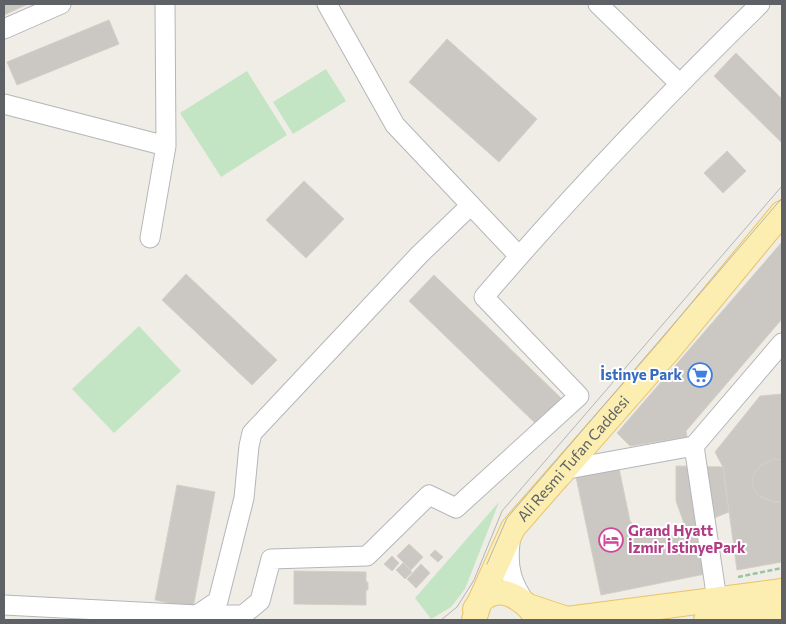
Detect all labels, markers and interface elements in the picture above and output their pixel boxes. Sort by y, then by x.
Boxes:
supermarket icon: İstinye Park [687,362,713,388]
place label: İstinye Park [600,365,682,383]
street label: Ali Resmi Tufan Caddesi [513,392,633,525]
place label: Grand Hyatt İzmir İstinyePark [628,521,746,556]
hotel icon: Grand Hyatt İzmir İstinyePark [598,527,624,553]

